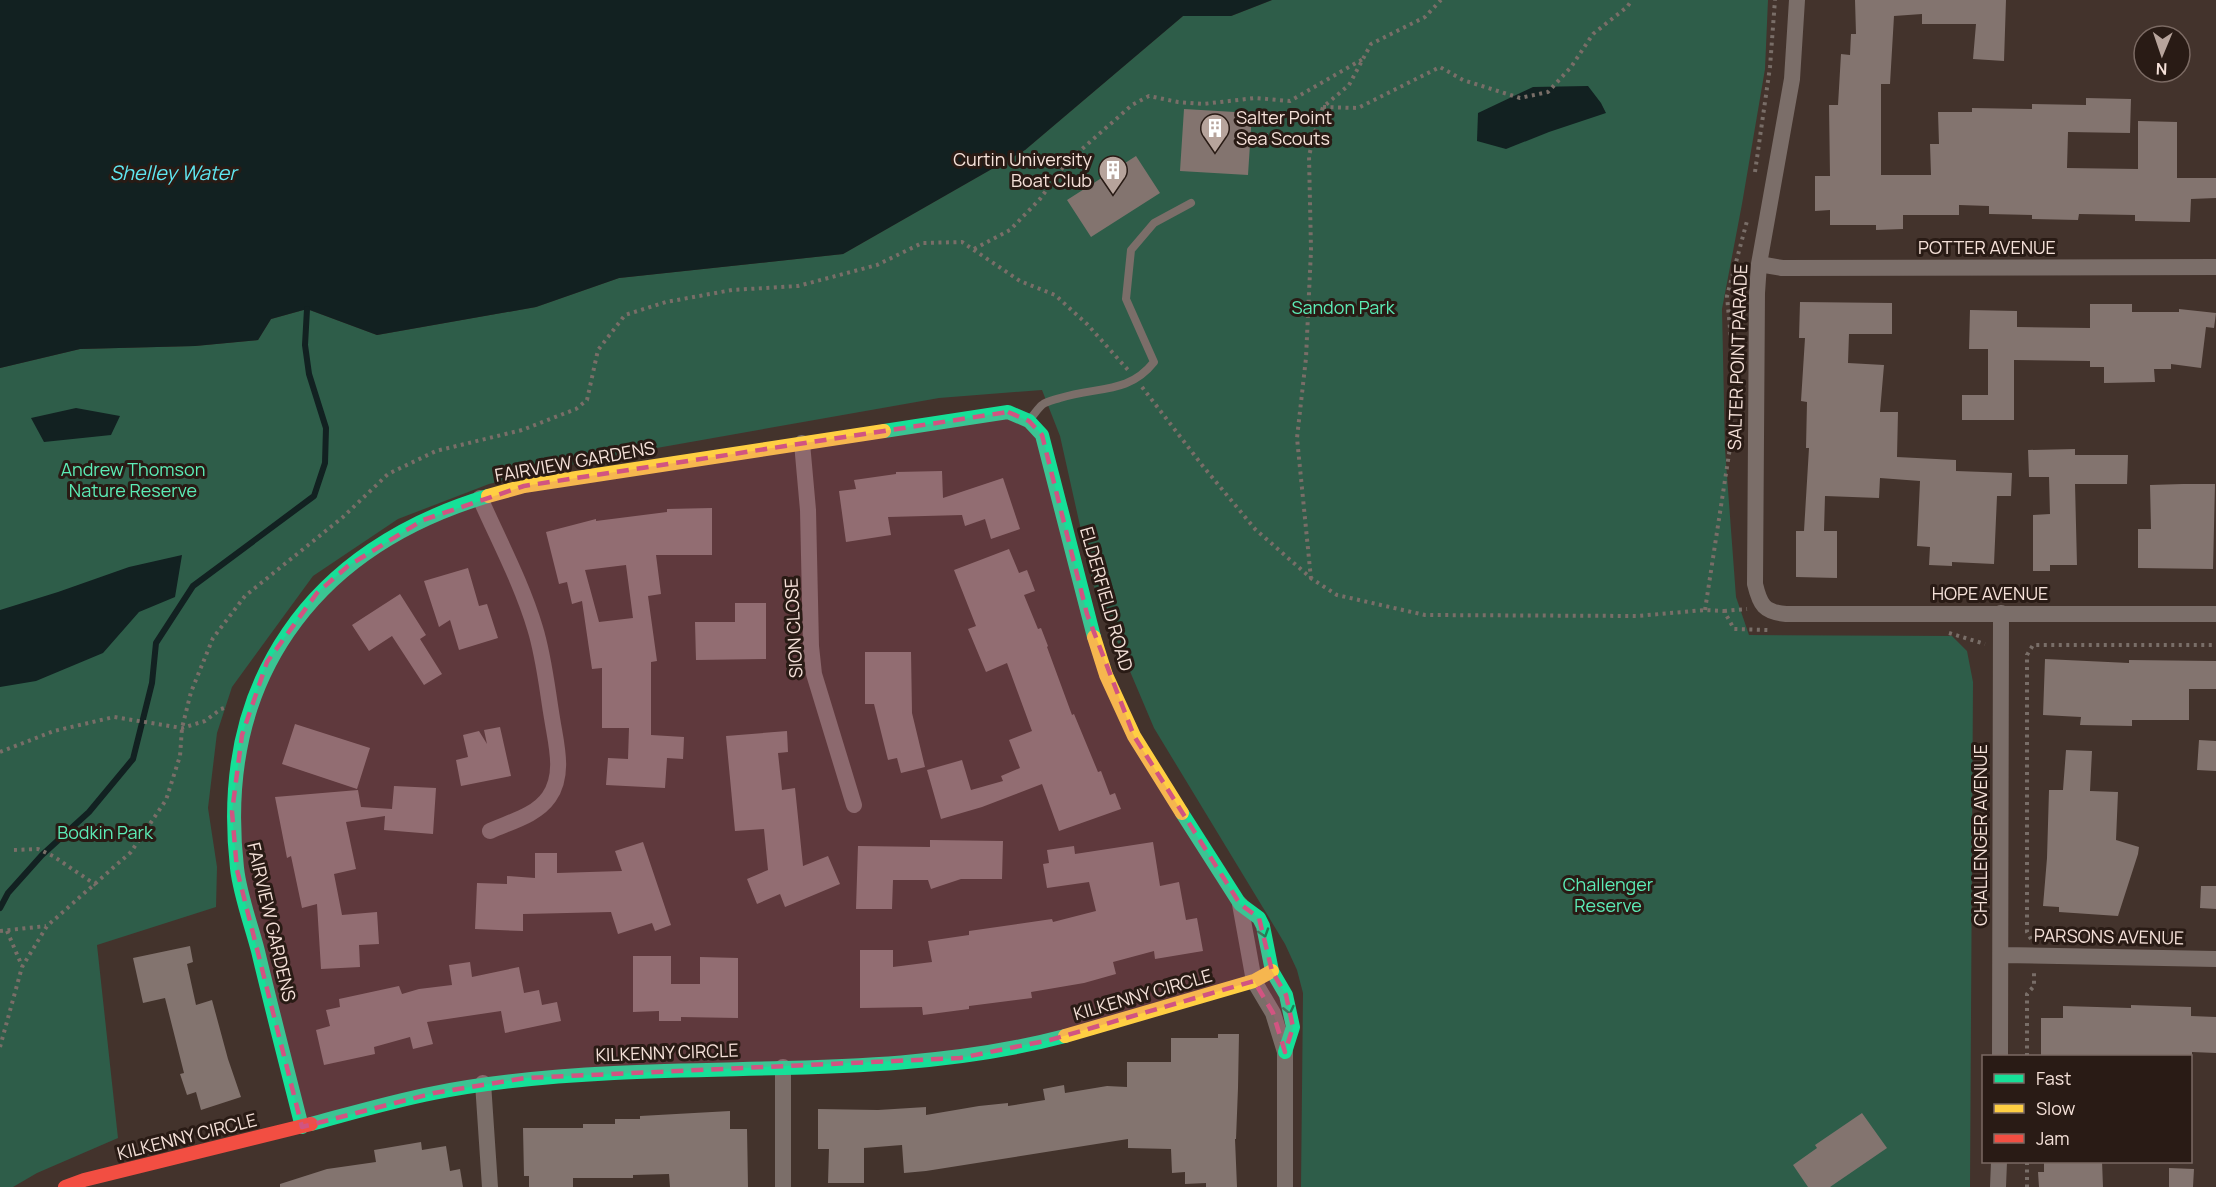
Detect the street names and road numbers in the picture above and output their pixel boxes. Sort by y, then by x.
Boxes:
street label: POTTER AVENUE [1918,235,2056,259]
street label: SALTER POINT PARADE [1722,263,1752,451]
street label: FAIRVIEW GARDENS [493,435,657,487]
street label: ELDERFIELD ROAD [1075,524,1139,674]
street label: SION CLOSE [778,577,808,679]
street label: HOPE AVENUE [1932,581,2048,605]
street label: CHALLENGER AVENUE [1968,744,1992,926]
street label: FAIRVIEW GARDENS [242,840,302,1004]
street label: PARSONS AVENUE [2034,923,2184,949]
street label: KILKENNY CIRCLE [1071,963,1215,1025]
street label: KILKENNY CIRCLE [595,1038,739,1066]
street label: KILKENNY CIRCLE [114,1107,259,1165]

